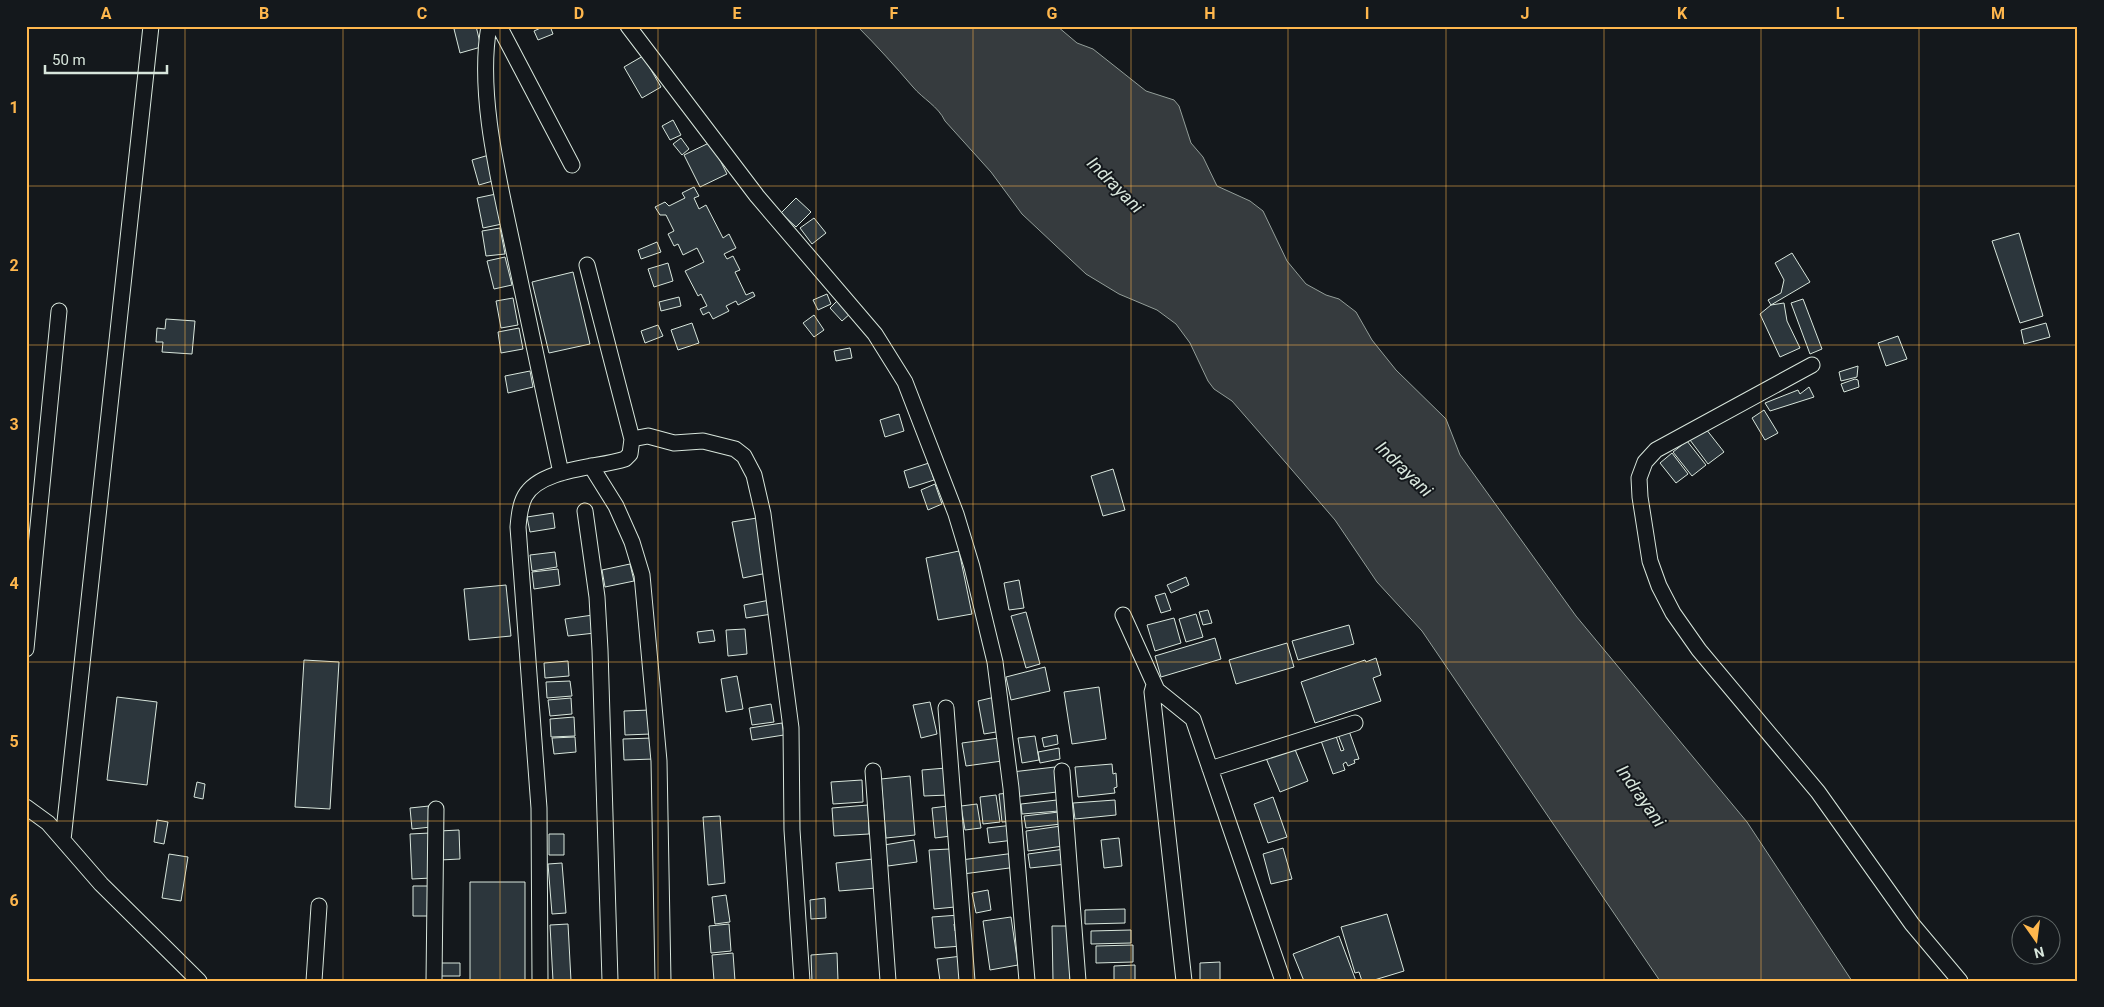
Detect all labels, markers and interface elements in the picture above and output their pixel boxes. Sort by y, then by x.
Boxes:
text: A [101,4,112,23]
text: B [259,4,269,23]
text: C [417,4,427,23]
text: D [574,4,584,23]
text: E [733,4,742,23]
text: F [890,4,899,23]
text: G [1047,4,1058,23]
text: H [1204,4,1216,23]
text: I [1365,4,1369,23]
text: J [1521,4,1529,23]
text: K [1677,4,1688,23]
text: L [1836,4,1845,23]
text: M [1991,4,2005,23]
scale bar [45,42,168,74]
text: 50 m [52,51,86,69]
text: 1 [9,98,19,117]
water label: Indrayani [1083,152,1148,218]
text: 2 [9,256,19,275]
text: 3 [9,415,19,434]
water label: Indrayani [1372,437,1438,501]
text: 4 [9,574,19,593]
text: 5 [9,732,19,751]
water label: Indrayani [1613,761,1671,831]
text: 6 [9,891,19,910]
north arrow [2012,914,2062,964]
text: N [2032,944,2046,962]

